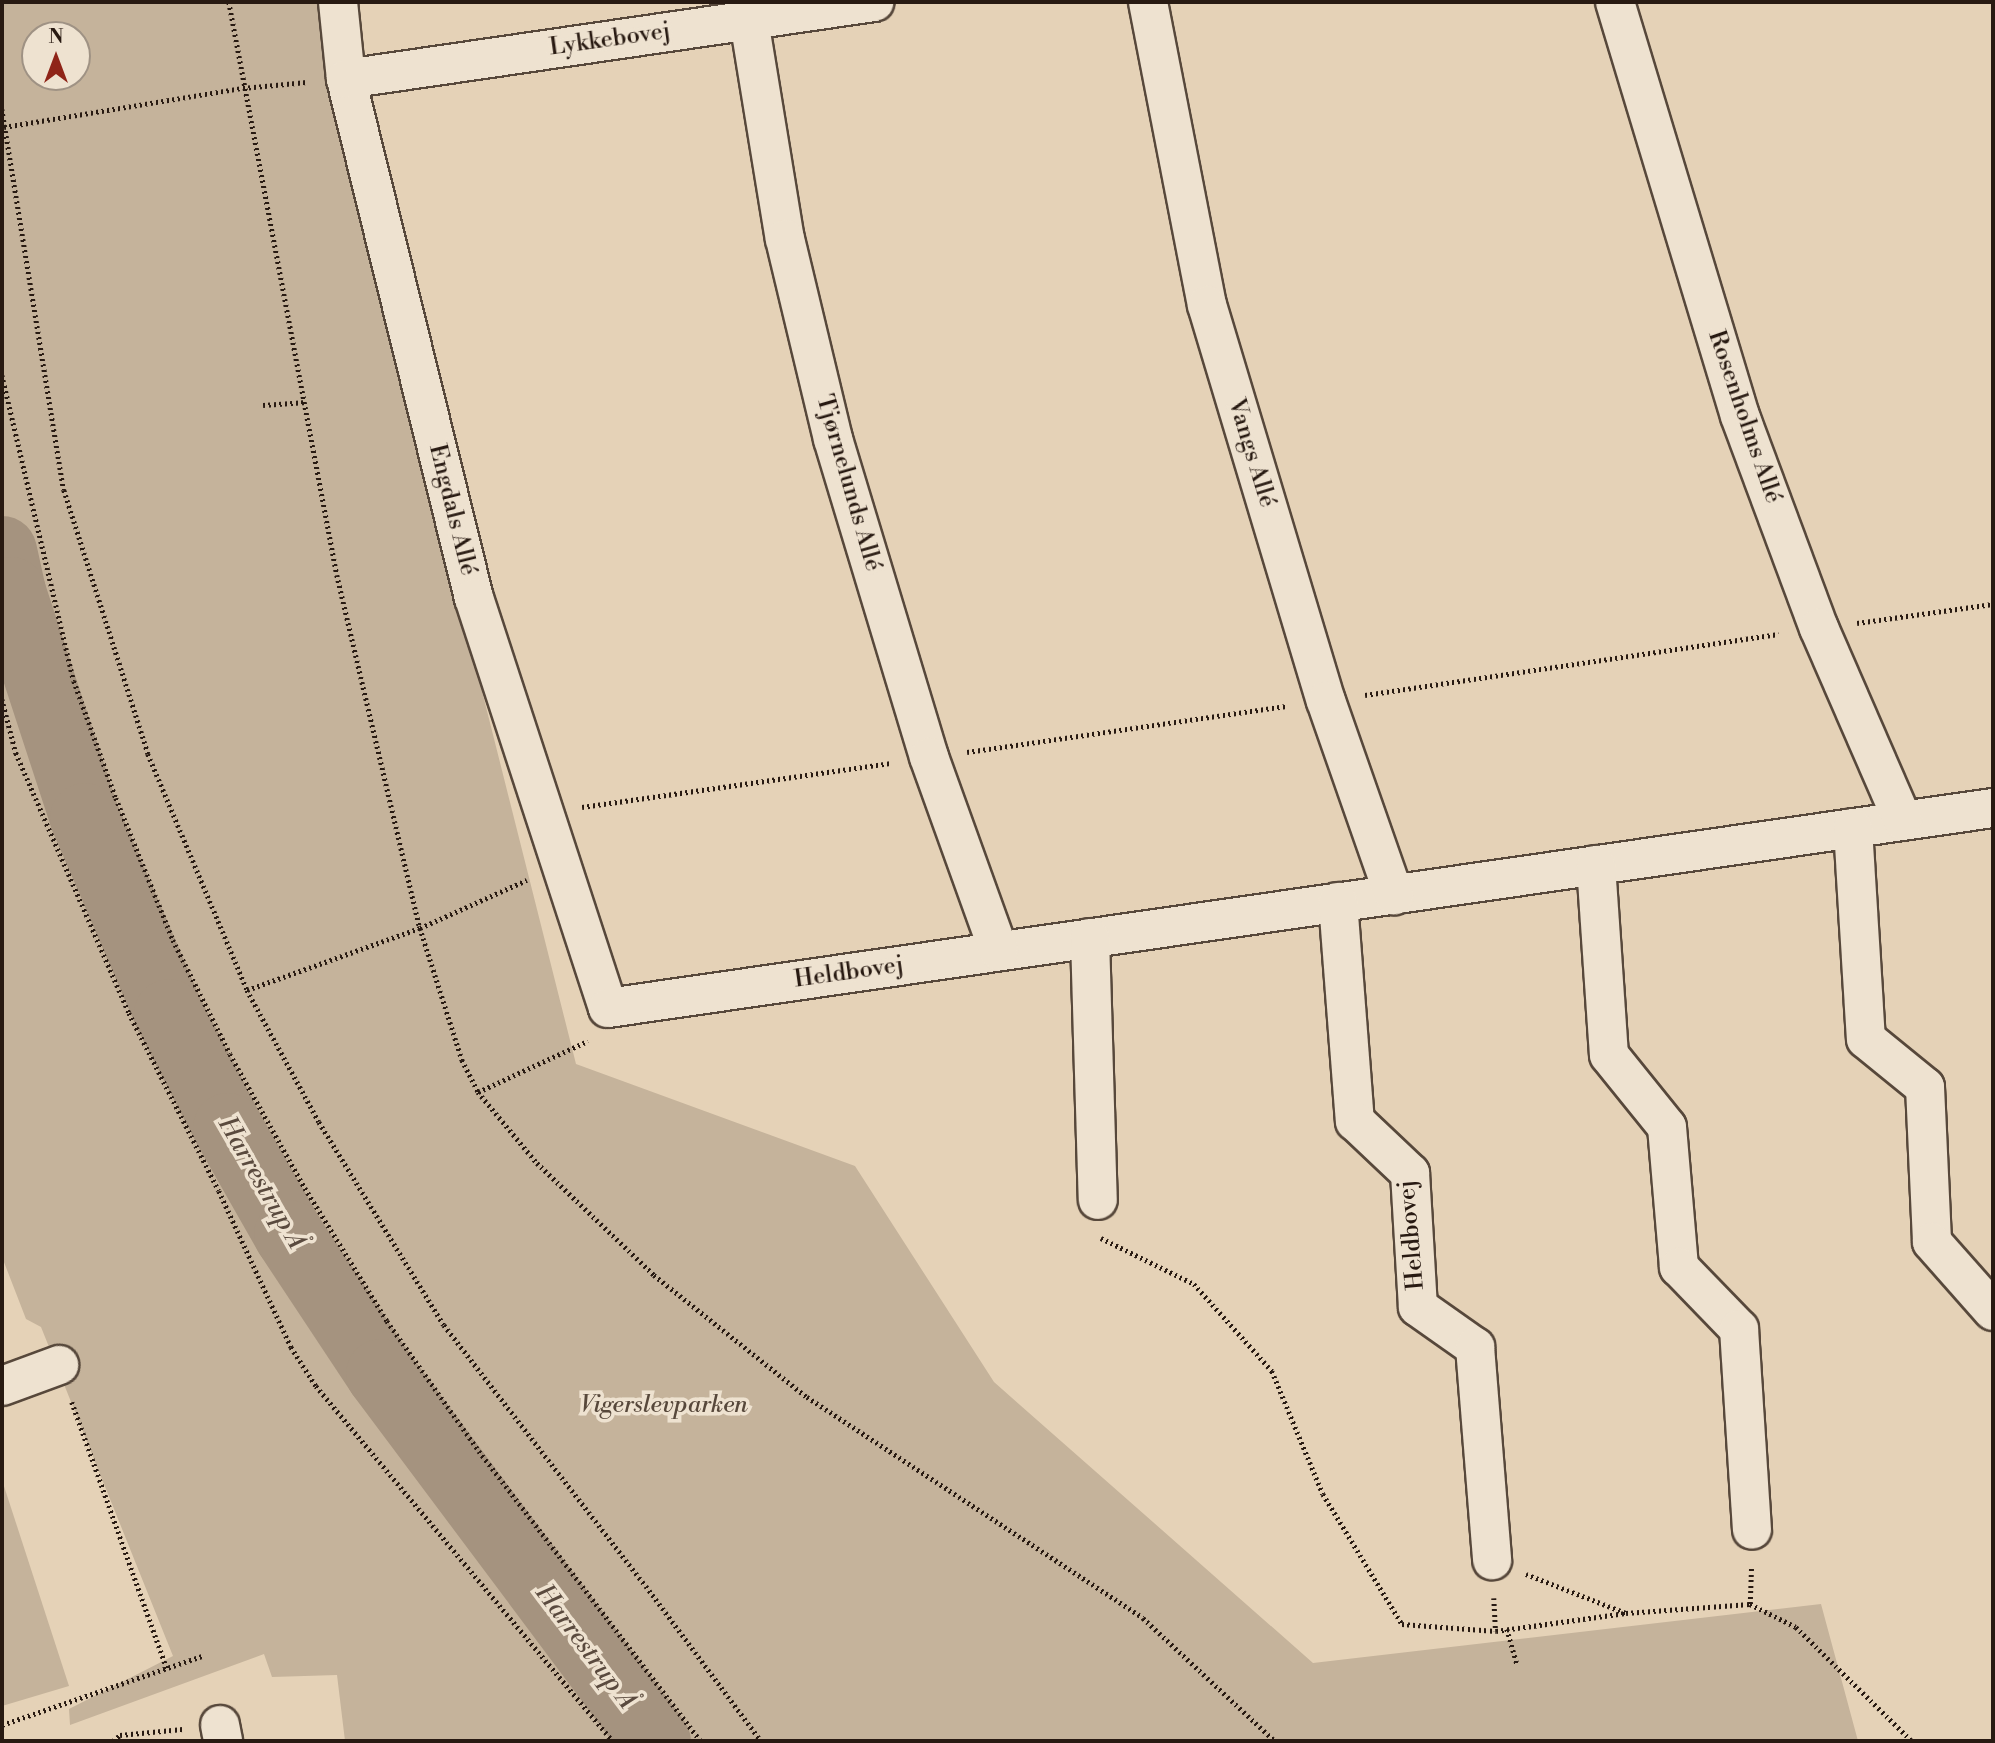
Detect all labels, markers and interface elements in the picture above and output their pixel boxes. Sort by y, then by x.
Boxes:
street label: Lykkebovej [547,17,673,63]
north arrow [21,21,91,91]
text: N [48,25,64,49]
street label: Rosenholms Allé [1701,327,1787,507]
street label: Tjørnelunds Allé [809,391,887,575]
street label: Vangs Allé [1221,395,1281,511]
street label: Engdals Allé [422,441,482,579]
street label: Heldbovej [792,951,906,995]
water label: Harrestrup Å [210,1111,312,1255]
street label: Heldbovej [1393,1179,1431,1291]
park label: Vigerslevparken [580,1392,748,1420]
water label: Harrestrup Å [528,1578,642,1716]

